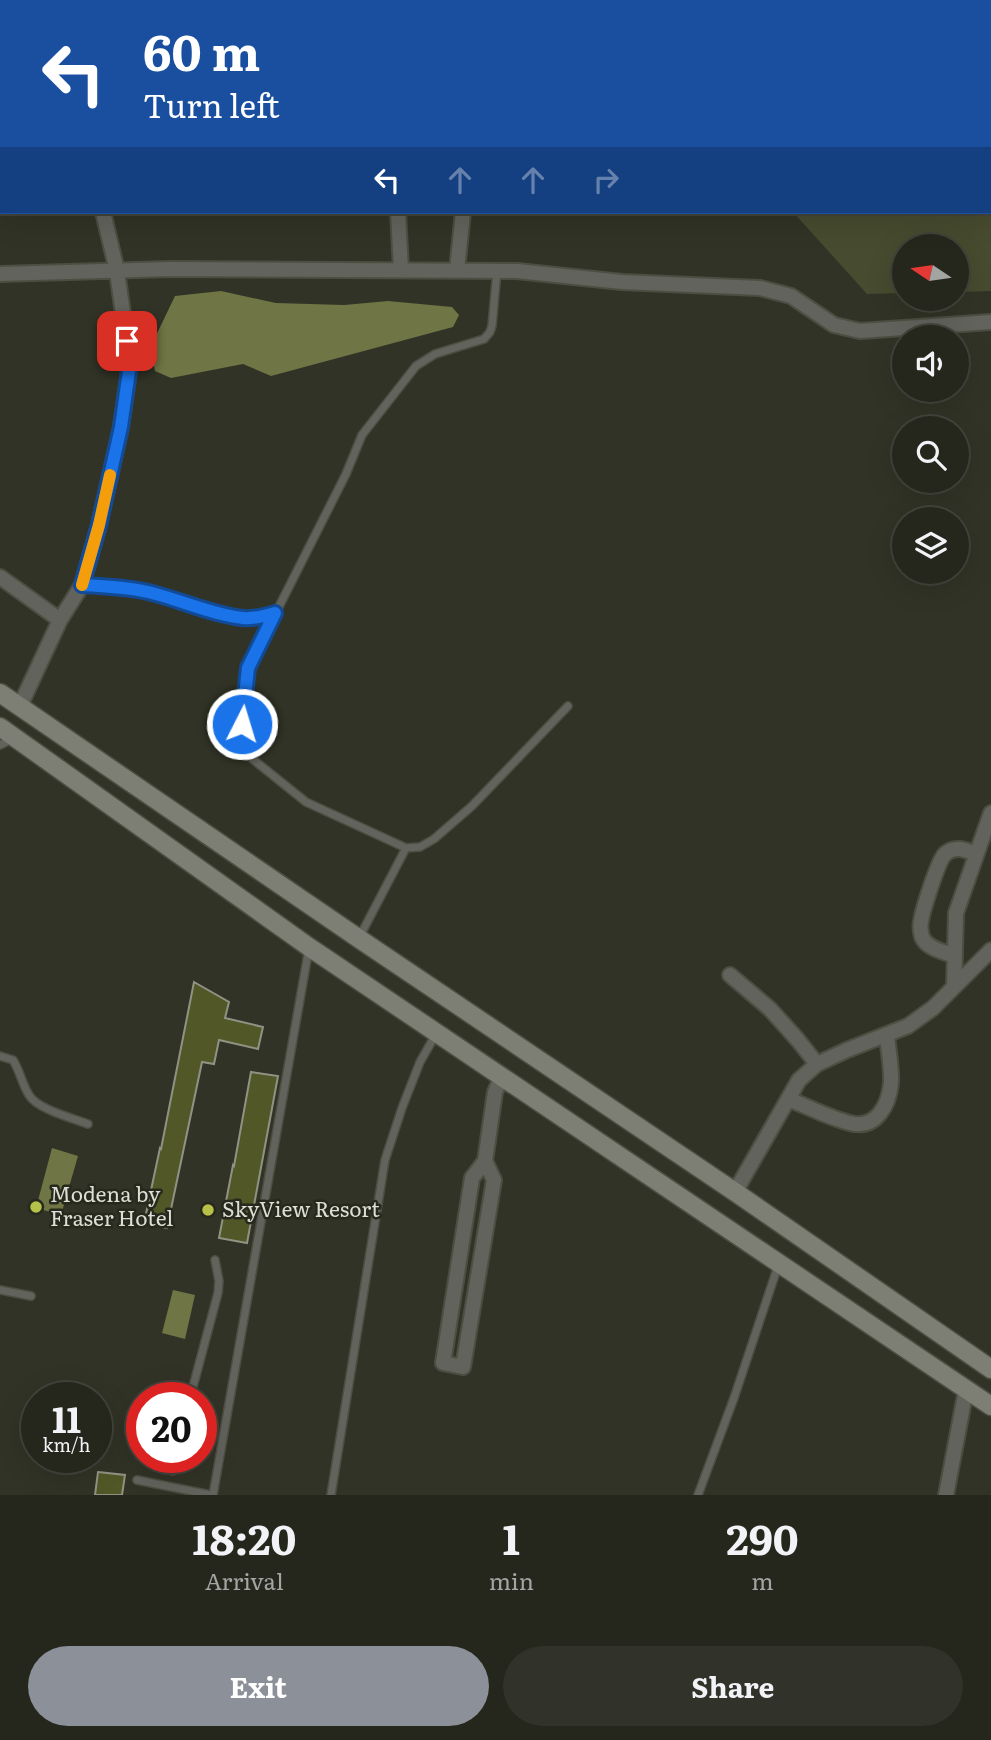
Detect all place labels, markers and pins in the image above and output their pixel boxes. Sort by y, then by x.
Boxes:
pin [97,311,157,371]
place label: Modena by Fraser Hotel [50,1177,173,1232]
place label: SkyView Resort [222,1192,380,1223]
marker: Modena by Fraser Hotel [28,1199,44,1215]
marker: SkyView Resort [200,1202,216,1218]

